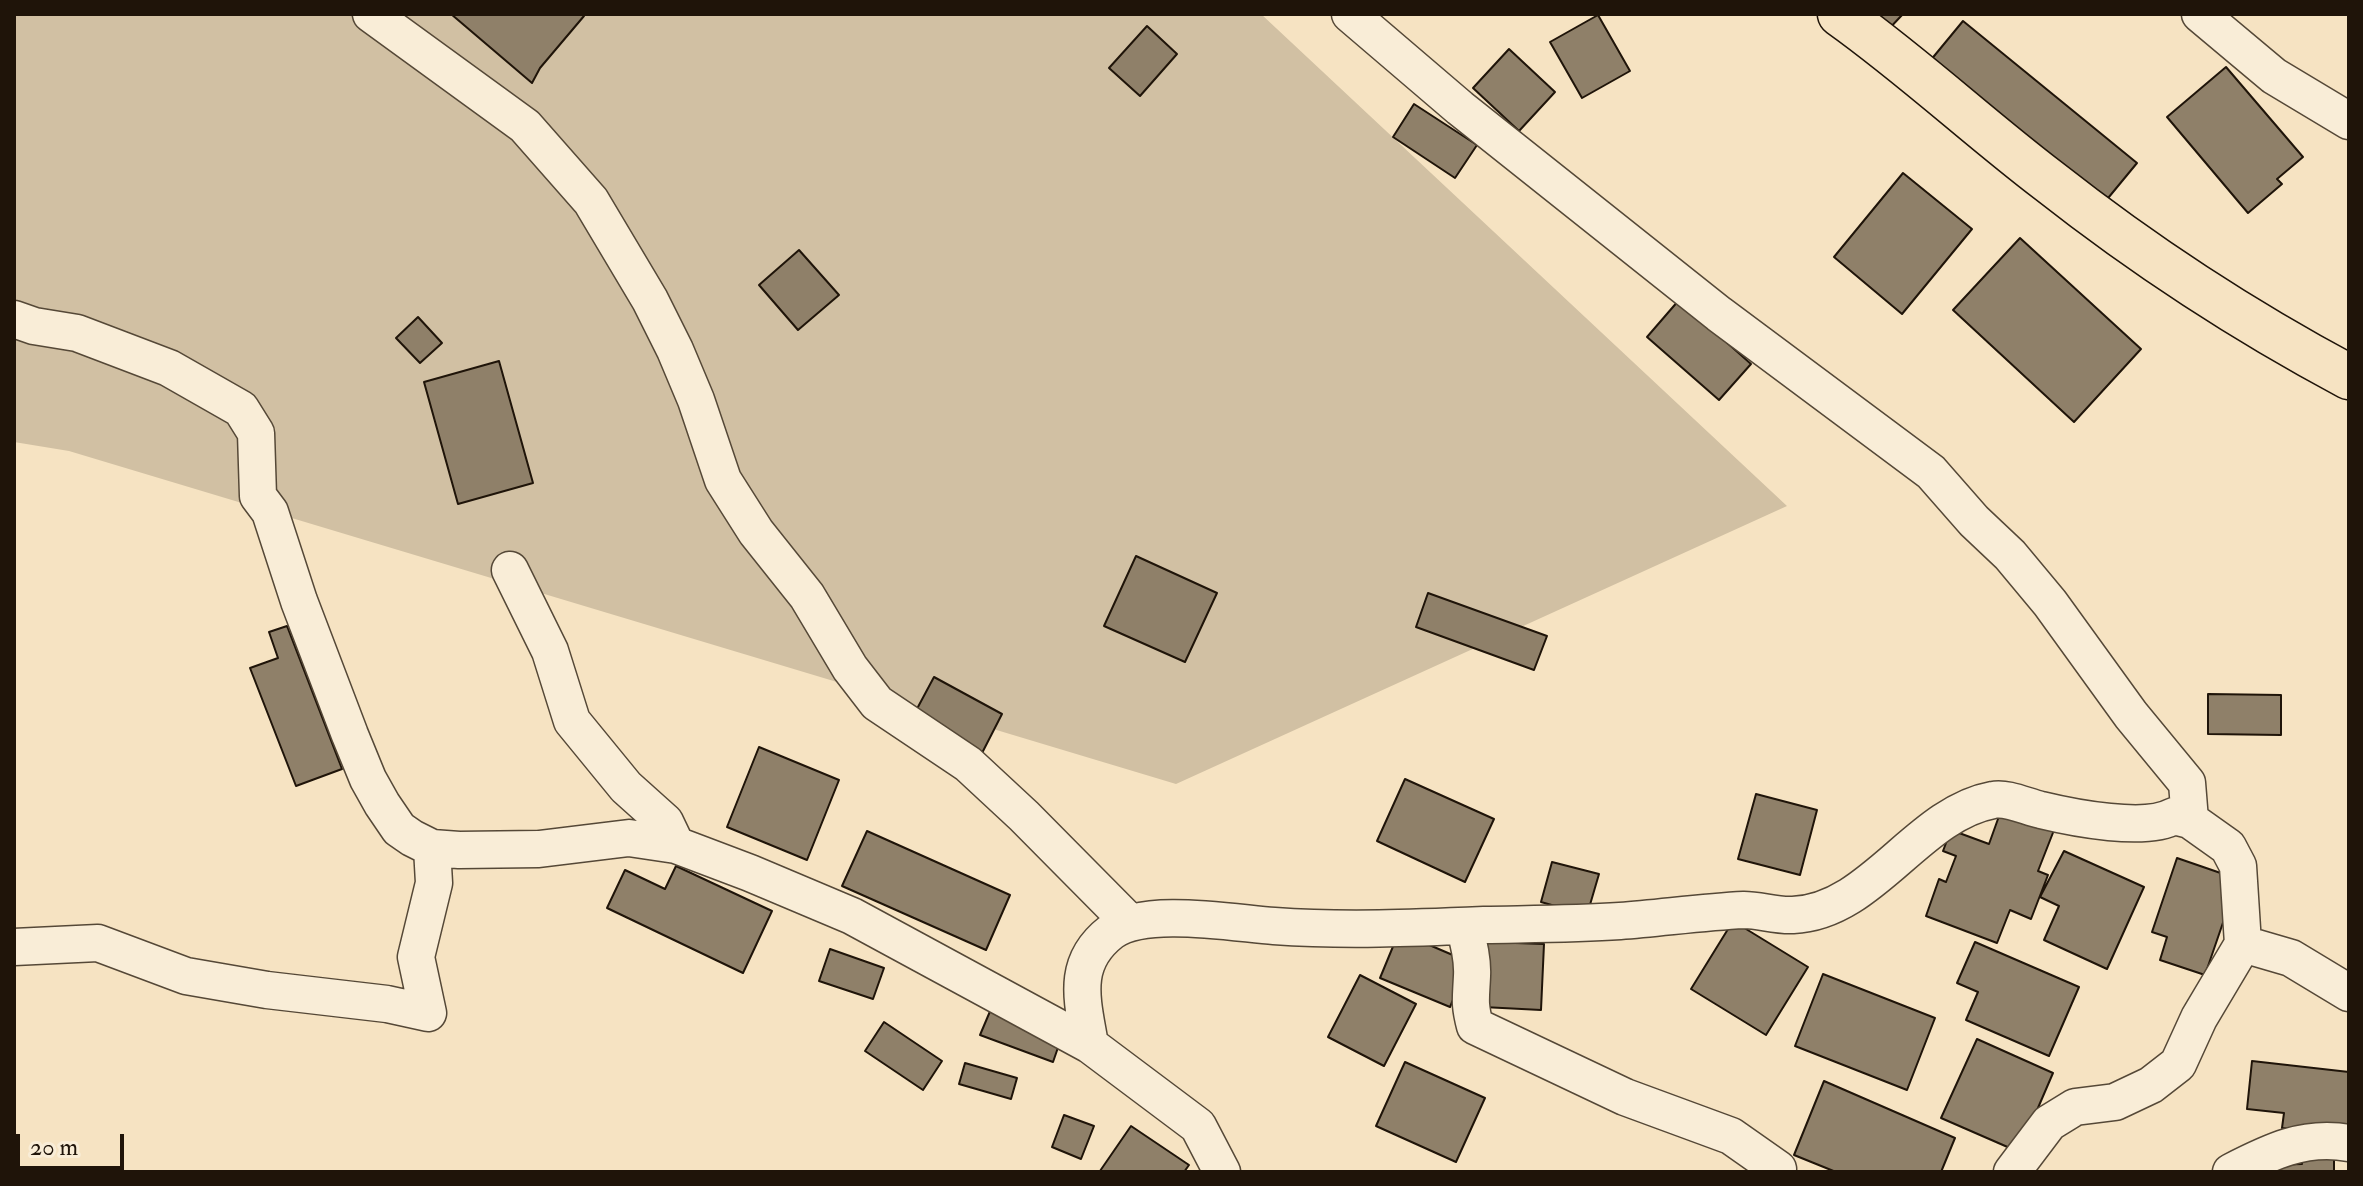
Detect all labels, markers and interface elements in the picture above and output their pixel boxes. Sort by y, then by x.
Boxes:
scale bar [20,1118,128,1168]
text: 20 m [30,1132,78,1163]

